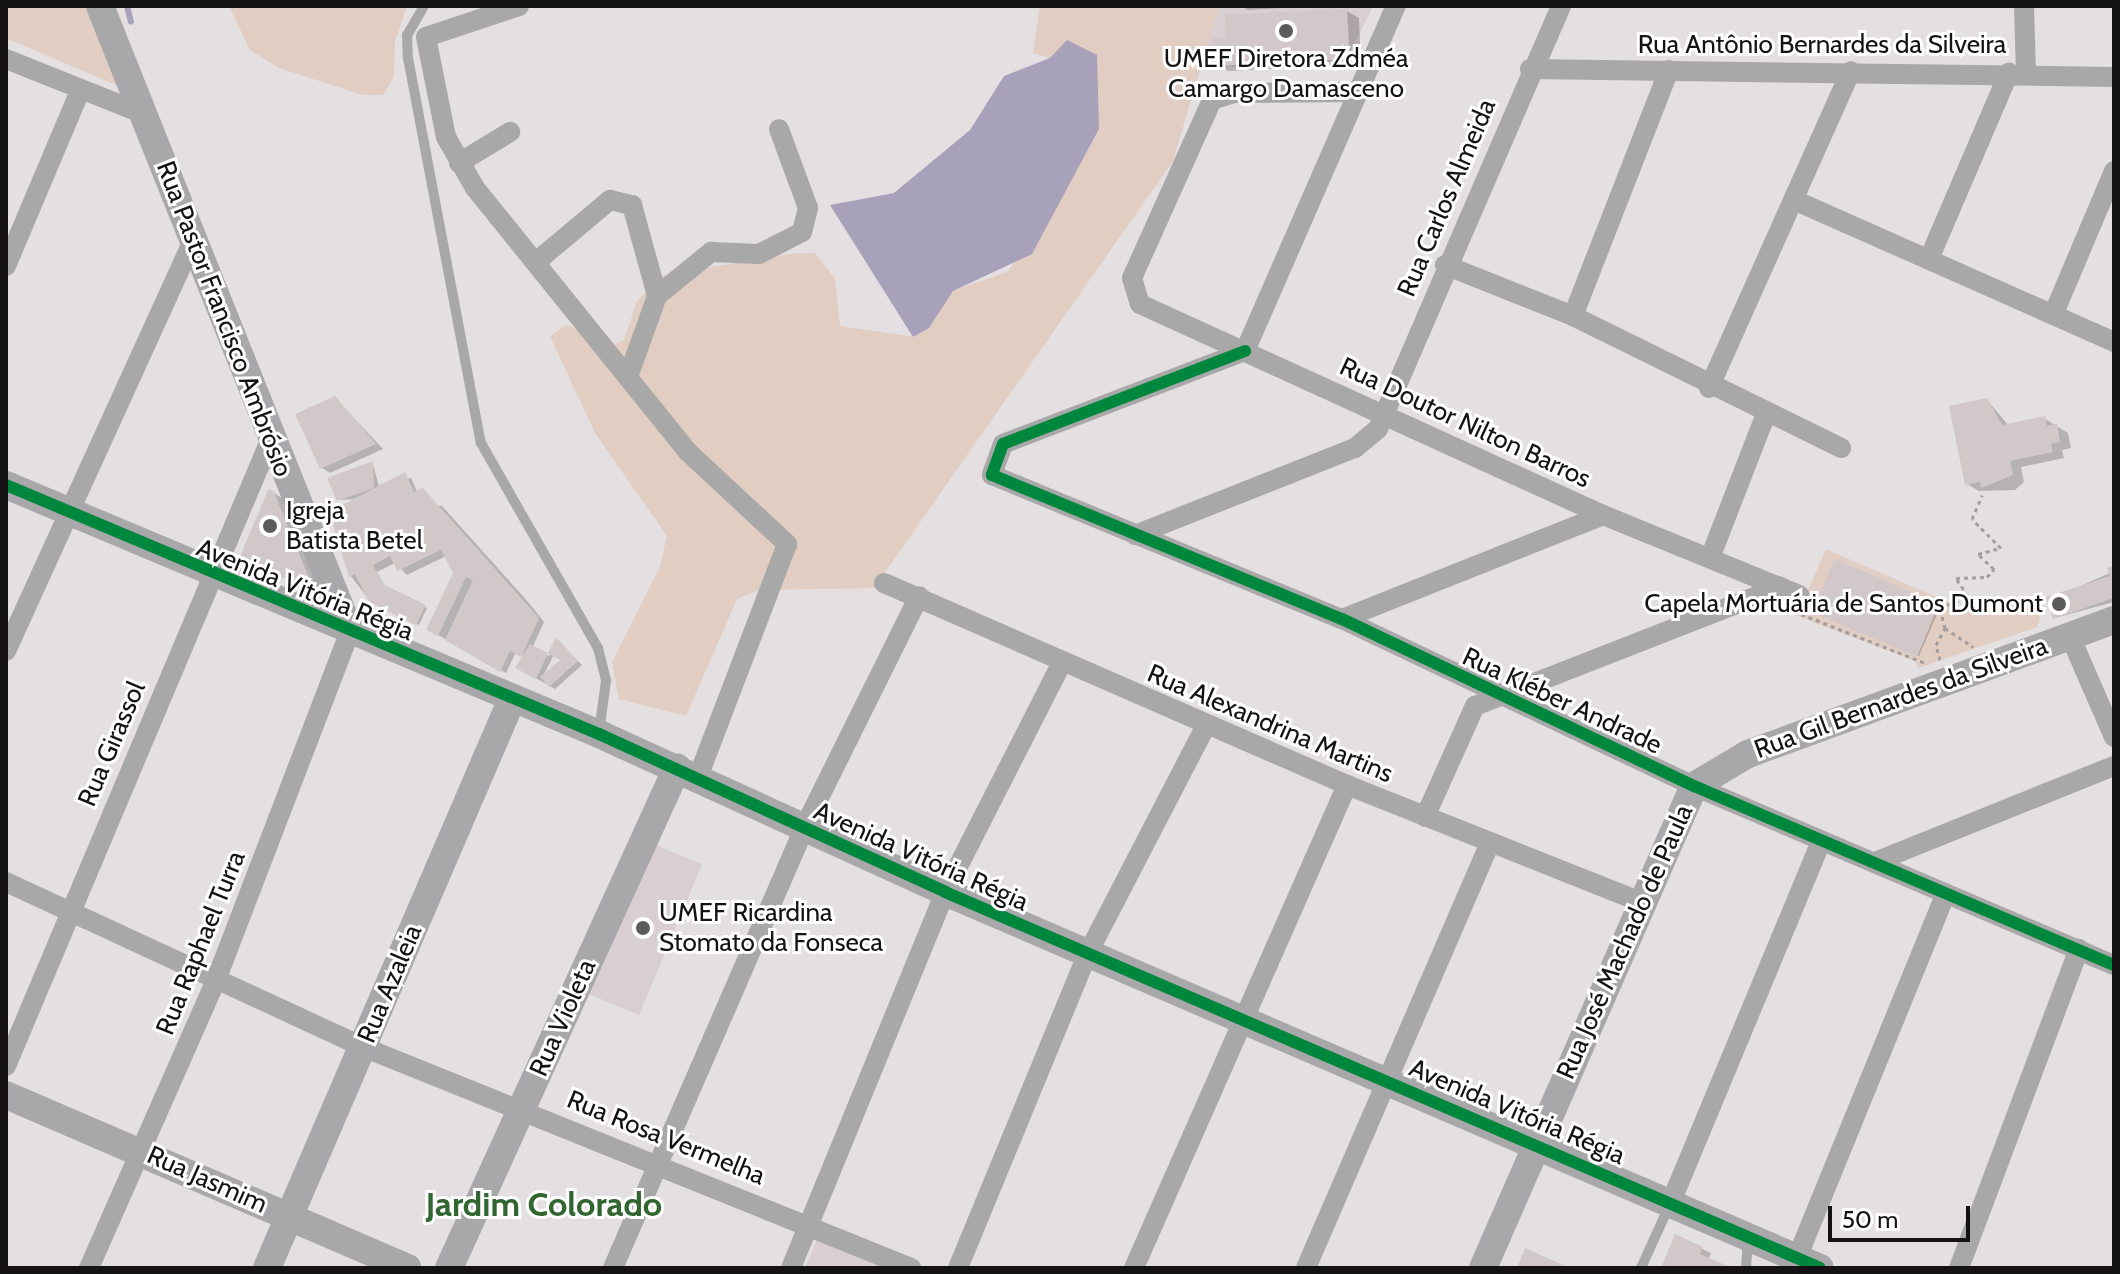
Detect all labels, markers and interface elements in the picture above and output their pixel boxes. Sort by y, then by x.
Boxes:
marker: UMEF Diretora Zdméa Camargo Damasceno [1277,22,1295,40]
street label: Rua Antônio Bernardes da Silveira [1638,29,2006,61]
place label: UMEF Diretora Zdméa Camargo Damasceno [1164,43,1408,104]
street label: Rua Carlos Almeida [1391,95,1503,301]
street label: Rua Pastor Francisco Ambrósio [149,157,299,481]
street label: Rua Doutor Nilton Barros [1335,351,1595,495]
place label: Igreja Batista Betel [286,495,423,556]
marker: Igreja Batista Betel [261,517,279,535]
street label: Avenida Vitória Régia [192,532,418,648]
place label: Capela Mortuária de Santos Dumont [1644,588,2043,620]
marker: Capela Mortuária de Santos Dumont [2050,595,2068,613]
street label: Rua Gil Bernardes da Silveira [1750,630,2052,766]
street label: Rua Kléber Andrade [1457,641,1667,761]
street label: Rua Alexandrina Martins [1142,658,1398,790]
street label: Rua Girassol [72,677,152,811]
street label: Avenida Vitória Régia [809,796,1033,918]
street label: Rua José Machado de Paula [1550,800,1700,1084]
street label: Rua Raphael Turra [150,846,252,1040]
place label: UMEF Ricardina Stomato da Fonseca [659,897,883,958]
marker: UMEF Ricardina Stomato da Fonseca [634,919,652,937]
street label: Rua Azaleia [351,920,429,1048]
street label: Rua Violeta [523,955,603,1081]
street label: Avenida Vitória Régia [1404,1052,1630,1172]
street label: Rua Rosa Vermelha [563,1084,769,1192]
street label: Rua Jasmim [142,1140,272,1220]
district label: Jardim Colorado [426,1185,662,1225]
scale bar [1832,1190,1974,1240]
text: 50 m [1842,1205,1898,1234]

